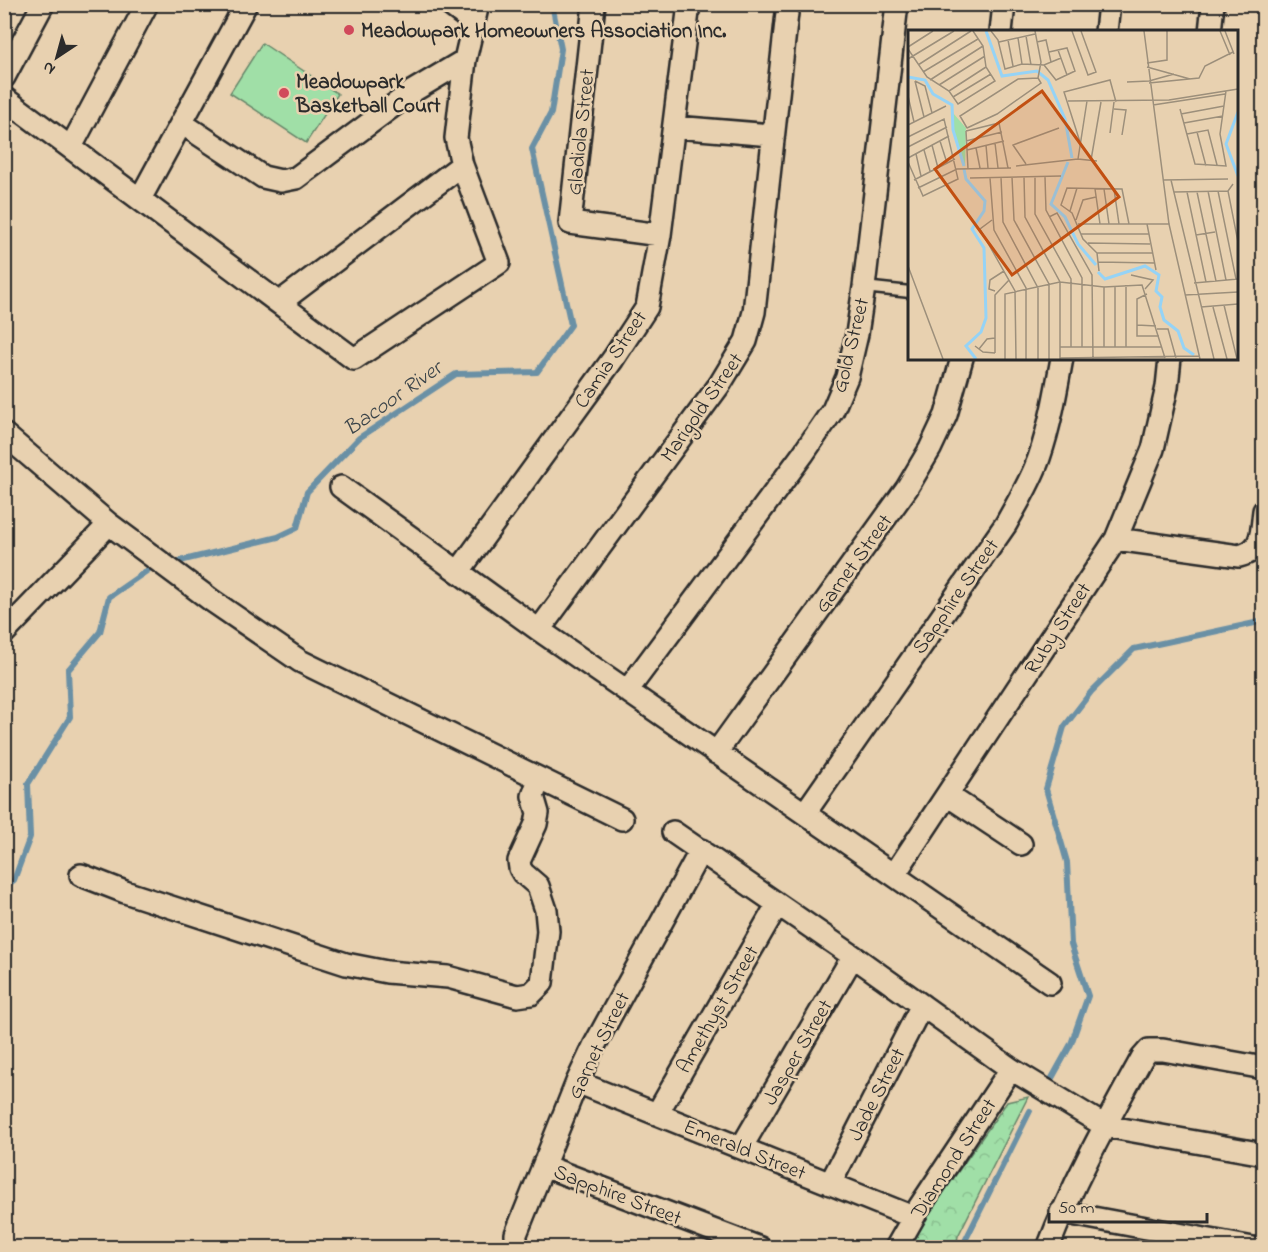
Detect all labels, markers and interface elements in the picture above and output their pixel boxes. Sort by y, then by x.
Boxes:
place label: Meadowpark Homeowners Association Inc. [361,17,727,47]
marker: Meadowpark Homeowners Association Inc. [342,23,356,37]
north arrow [27,27,87,87]
inset map [908,30,1238,360]
text: N [38,55,61,80]
place label: Meadowpark Basketball Court [295,68,441,122]
street label: Gladiola Street [560,68,604,197]
marker: Meadowpark Basketball Court [277,86,291,100]
street label: Gold Street [826,295,878,396]
street label: Camia Street [568,305,656,415]
street label: Marigold Street [654,347,753,470]
water label: Bacoor River [338,352,452,445]
street label: Garnet Street [808,508,901,620]
street label: Sapphire Street [906,533,1008,661]
street label: Ruby Street [1018,577,1101,682]
street label: Amethyst Street [670,940,769,1081]
street label: Garnet Street [561,987,639,1105]
street label: Jasper Street [756,994,841,1112]
street label: Jade Street [841,1043,914,1147]
street label: Diamond Street [904,1093,1005,1226]
street label: Emerald Street [678,1113,810,1189]
street label: Sapphire Street [549,1158,686,1234]
scale bar [1049,1186,1206,1224]
text: 50 m [1058,1196,1095,1222]

